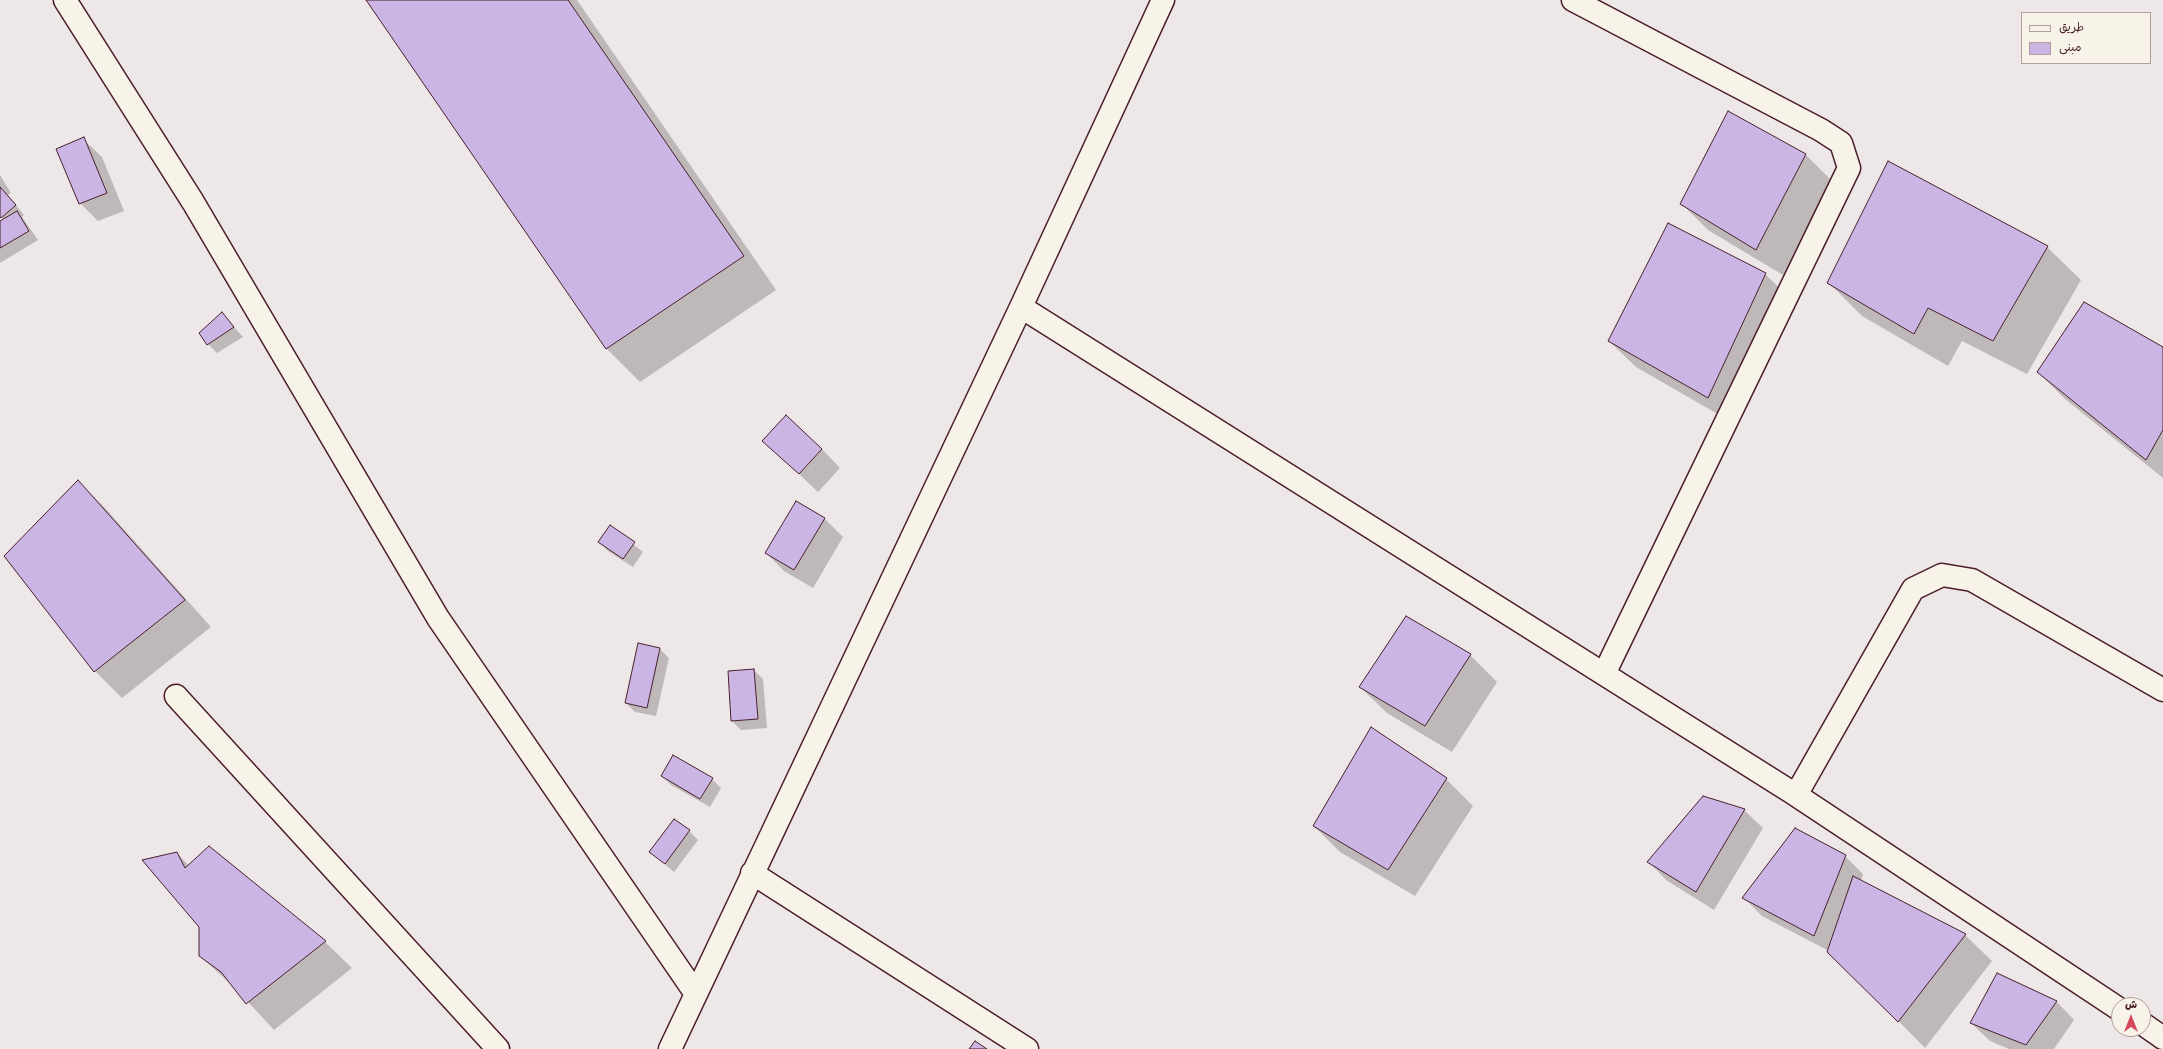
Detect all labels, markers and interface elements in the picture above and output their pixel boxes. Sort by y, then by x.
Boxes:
legend [2021,12,2151,64]
text: طريق [2059,22,2084,36]
text: مبنى [2059,42,2082,56]
north arrow [2111,997,2151,1037]
text: ش [2125,1000,2137,1012]

